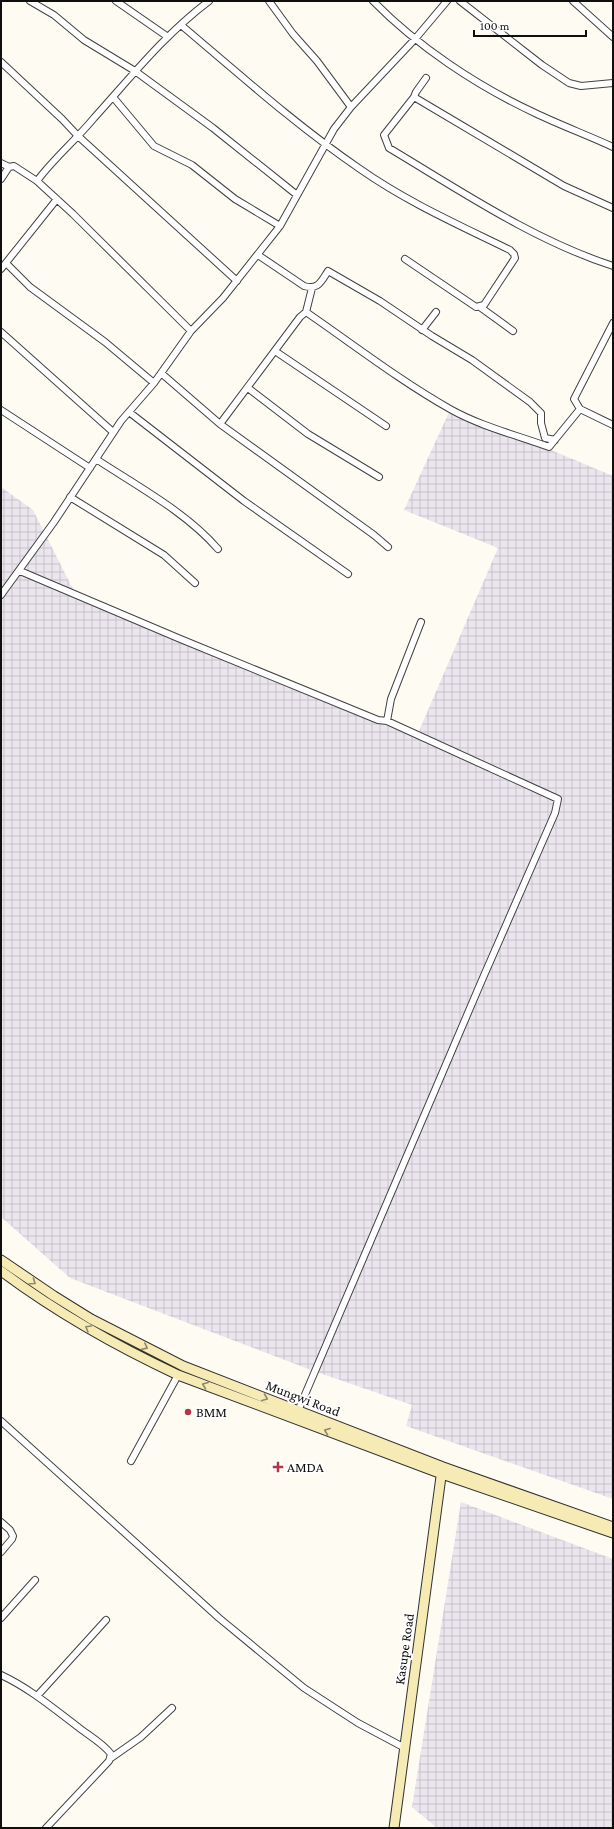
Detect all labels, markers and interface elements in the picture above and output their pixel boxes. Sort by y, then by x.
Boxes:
scale bar [474,12,586,38]
text: 100 m [480,19,510,33]
one-way arrow [29,1277,36,1285]
one-way arrow [85,1325,92,1333]
one-way arrow [141,1342,148,1350]
street label: Mungwi Road [264,1376,343,1420]
one-way arrow [201,1381,208,1390]
one-way arrow [261,1394,268,1402]
place label: BMM [196,1404,227,1420]
marker: BMM [183,1407,193,1417]
one-way arrow [323,1427,330,1435]
place label: AMDA [287,1459,324,1475]
marker: AMDA [272,1461,284,1473]
street label: Kasupe Road [391,1612,417,1686]

